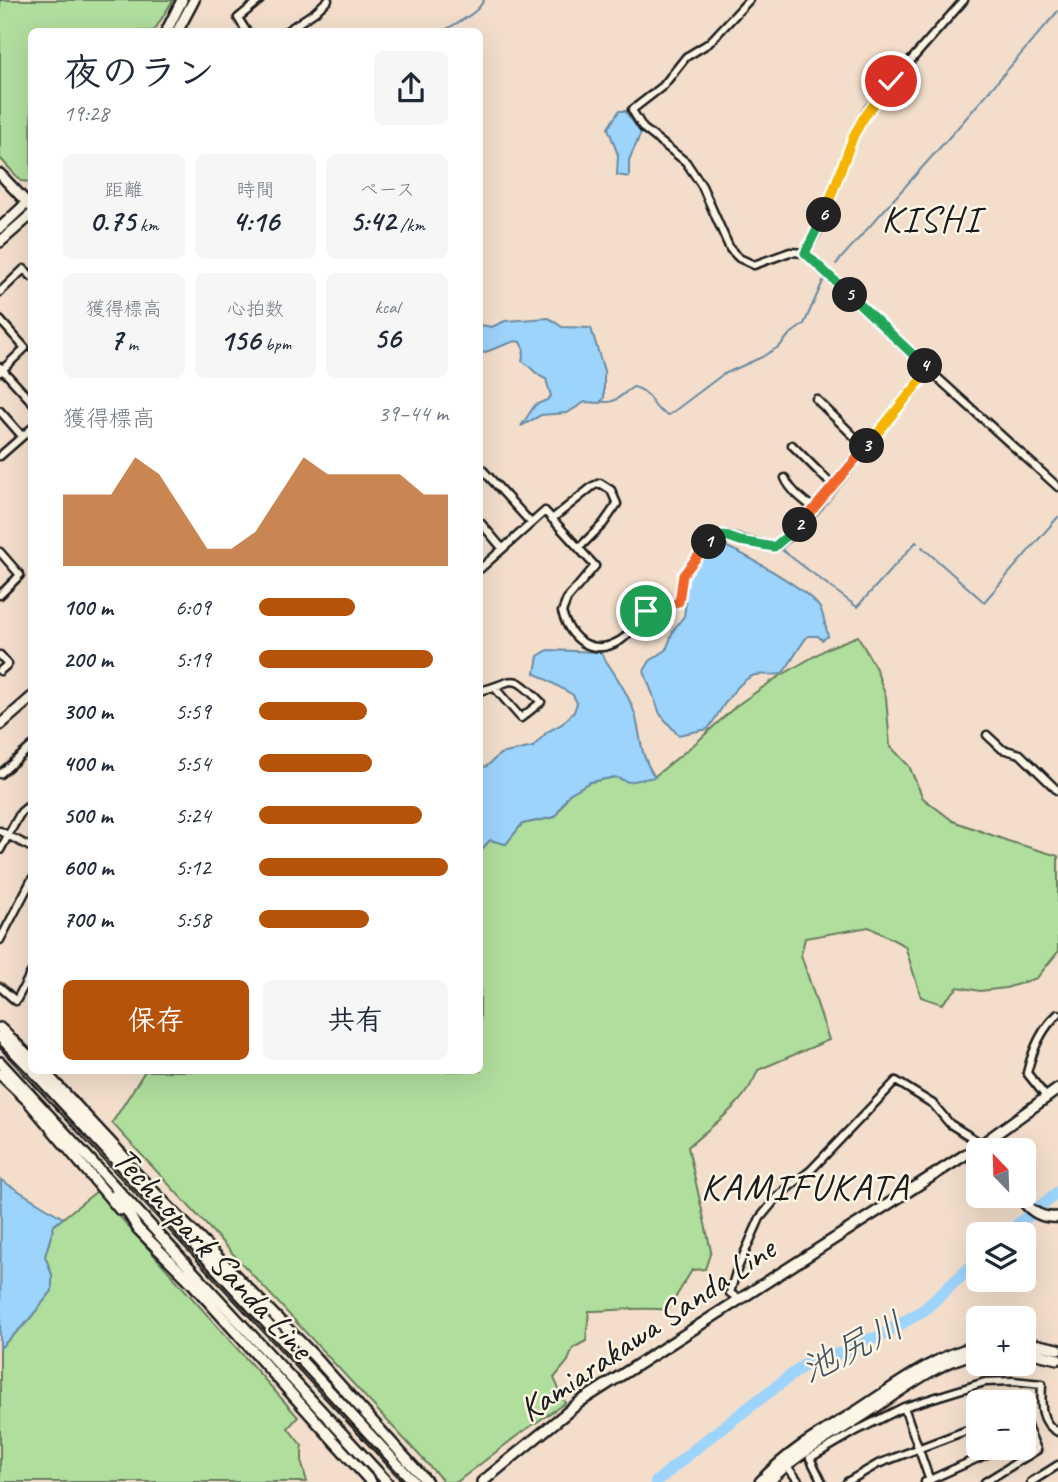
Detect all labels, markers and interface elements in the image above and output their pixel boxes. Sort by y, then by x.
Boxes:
text: 夜のラン [63,49,215,96]
button: share [374,51,448,125]
pin [861,51,921,111]
icon: check [872,62,910,100]
text: 19:28 [63,99,109,128]
text: 距離 [105,178,143,202]
text: 時間 [236,178,275,202]
text: ペース [359,178,415,202]
district label: KISHI [881,195,986,242]
pin: 6 [806,198,842,232]
text: 0.75 [89,202,135,240]
text: 4:16 [232,202,279,240]
text: 5:42 [349,202,395,240]
text: 6 [819,202,828,226]
text: km [135,213,158,237]
text: /km [395,213,425,237]
pin: 5 [832,278,868,312]
text: 5 [845,282,854,306]
text: kcal [375,295,400,319]
text: 獲得標高 [86,297,162,321]
text: 心拍数 [227,297,284,321]
text: 56 [374,319,401,357]
text: 7 [110,321,123,359]
text: 156 [220,321,260,359]
text: m [123,332,138,356]
text: bpm [260,332,291,356]
pin: 4 [908,348,942,384]
text: 4 [920,353,929,377]
text: 39–44 m [378,399,448,428]
text: 獲得標高 [63,404,155,433]
pin: 3 [850,428,884,464]
text: 3 [862,433,871,457]
pin: 2 [782,508,818,542]
text: 2 [795,512,804,536]
pin: 1 [692,524,726,560]
text: 1 [704,529,713,553]
pin [616,581,676,641]
icon: arrive [627,592,665,630]
text: 100 m [63,593,113,622]
text: 6:09 [175,593,211,622]
text: 200 m [63,645,113,674]
text: 5:19 [175,645,211,674]
text: 300 m [63,697,113,726]
text: 5:59 [175,697,211,726]
text: 400 m [63,749,113,778]
text: 5:54 [175,749,211,778]
text: 500 m [63,801,112,830]
text: 5:24 [175,801,211,830]
text: 600 m [63,853,113,882]
text: 5:12 [175,853,211,882]
text: 700 m [63,905,113,934]
text: 5:58 [175,905,211,934]
button: 保存 [63,980,249,1060]
button: 共有 [263,980,448,1060]
street label: Technopark Sanda Line [103,1137,325,1371]
north arrow [966,1138,1036,1208]
map controls [966,1138,1036,1460]
district label: KAMIFUKATA [701,1163,909,1210]
button: layers [966,1222,1036,1292]
street label: Kamiarakawa Sanda Line [510,1225,786,1432]
water label: 池尻川 [792,1301,912,1393]
button: + [966,1306,1036,1376]
button: − [966,1390,1036,1460]

